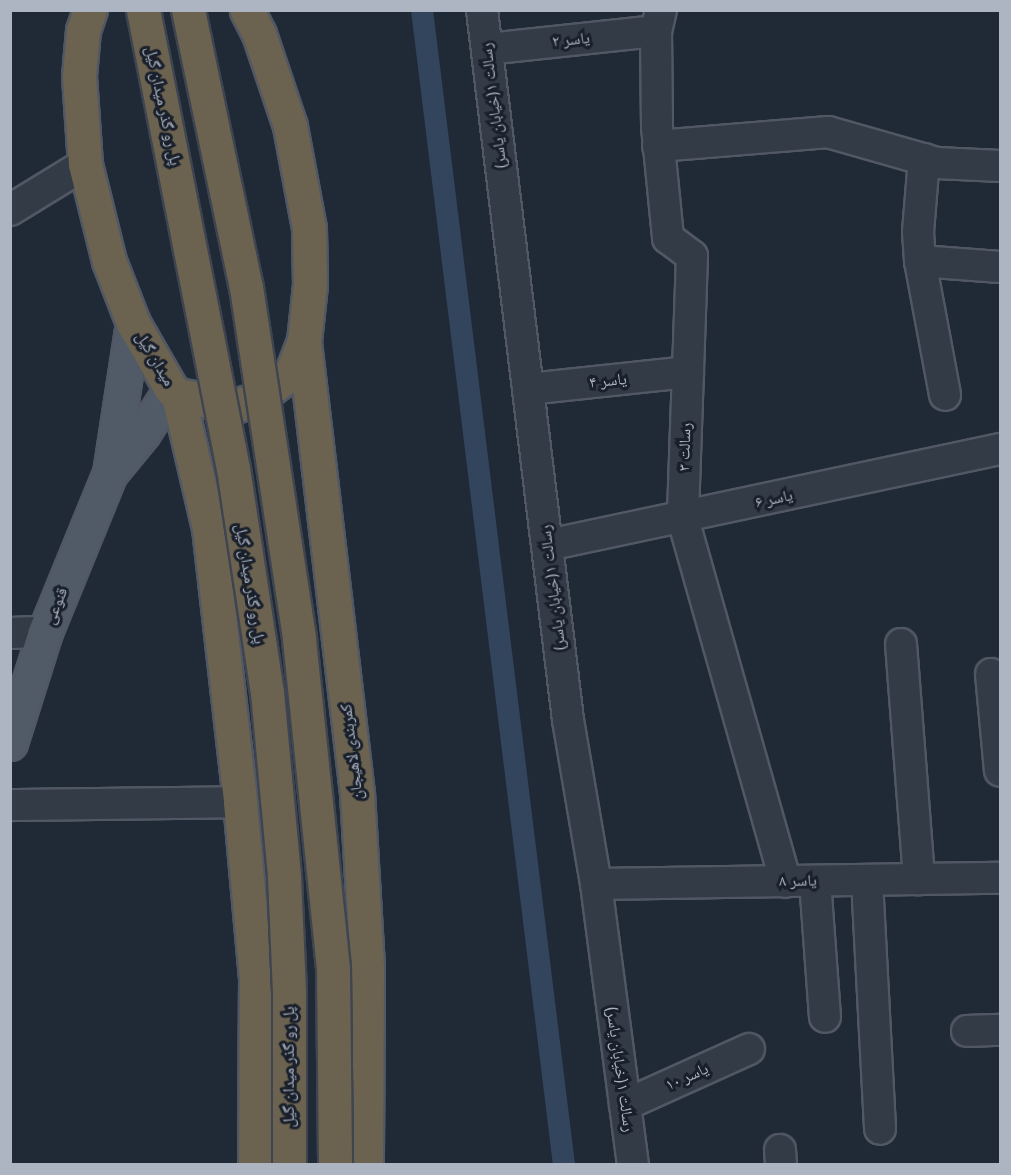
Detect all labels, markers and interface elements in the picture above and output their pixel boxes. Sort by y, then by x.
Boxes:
street label: یاسر ۲ [551,28,591,52]
street label: رسالت ۱(خیابان یاسر) [477,42,511,170]
street label: پل رو گذر میدان گیل [141,45,185,167]
street label: میدان گیل [131,328,179,390]
street label: یاسر ۴ [588,369,628,393]
street label: رسالت ۳ [675,422,695,472]
street label: یاسر ۶ [754,486,794,512]
street label: پل رو گذر میدان گیل [231,523,269,645]
street label: رسالت ۱(خیابان یاسر) [536,524,570,652]
street label: قنوعی [40,585,72,627]
street label: کمربندی لاهیجان [337,703,367,801]
street label: یاسر ۸ [779,871,817,891]
street label: رسالت ۱(خیابان یاسر) [602,1005,638,1133]
street label: پل رو گذر میدان گیل [279,1006,299,1128]
street label: یاسر ۱۰ [663,1059,711,1095]

